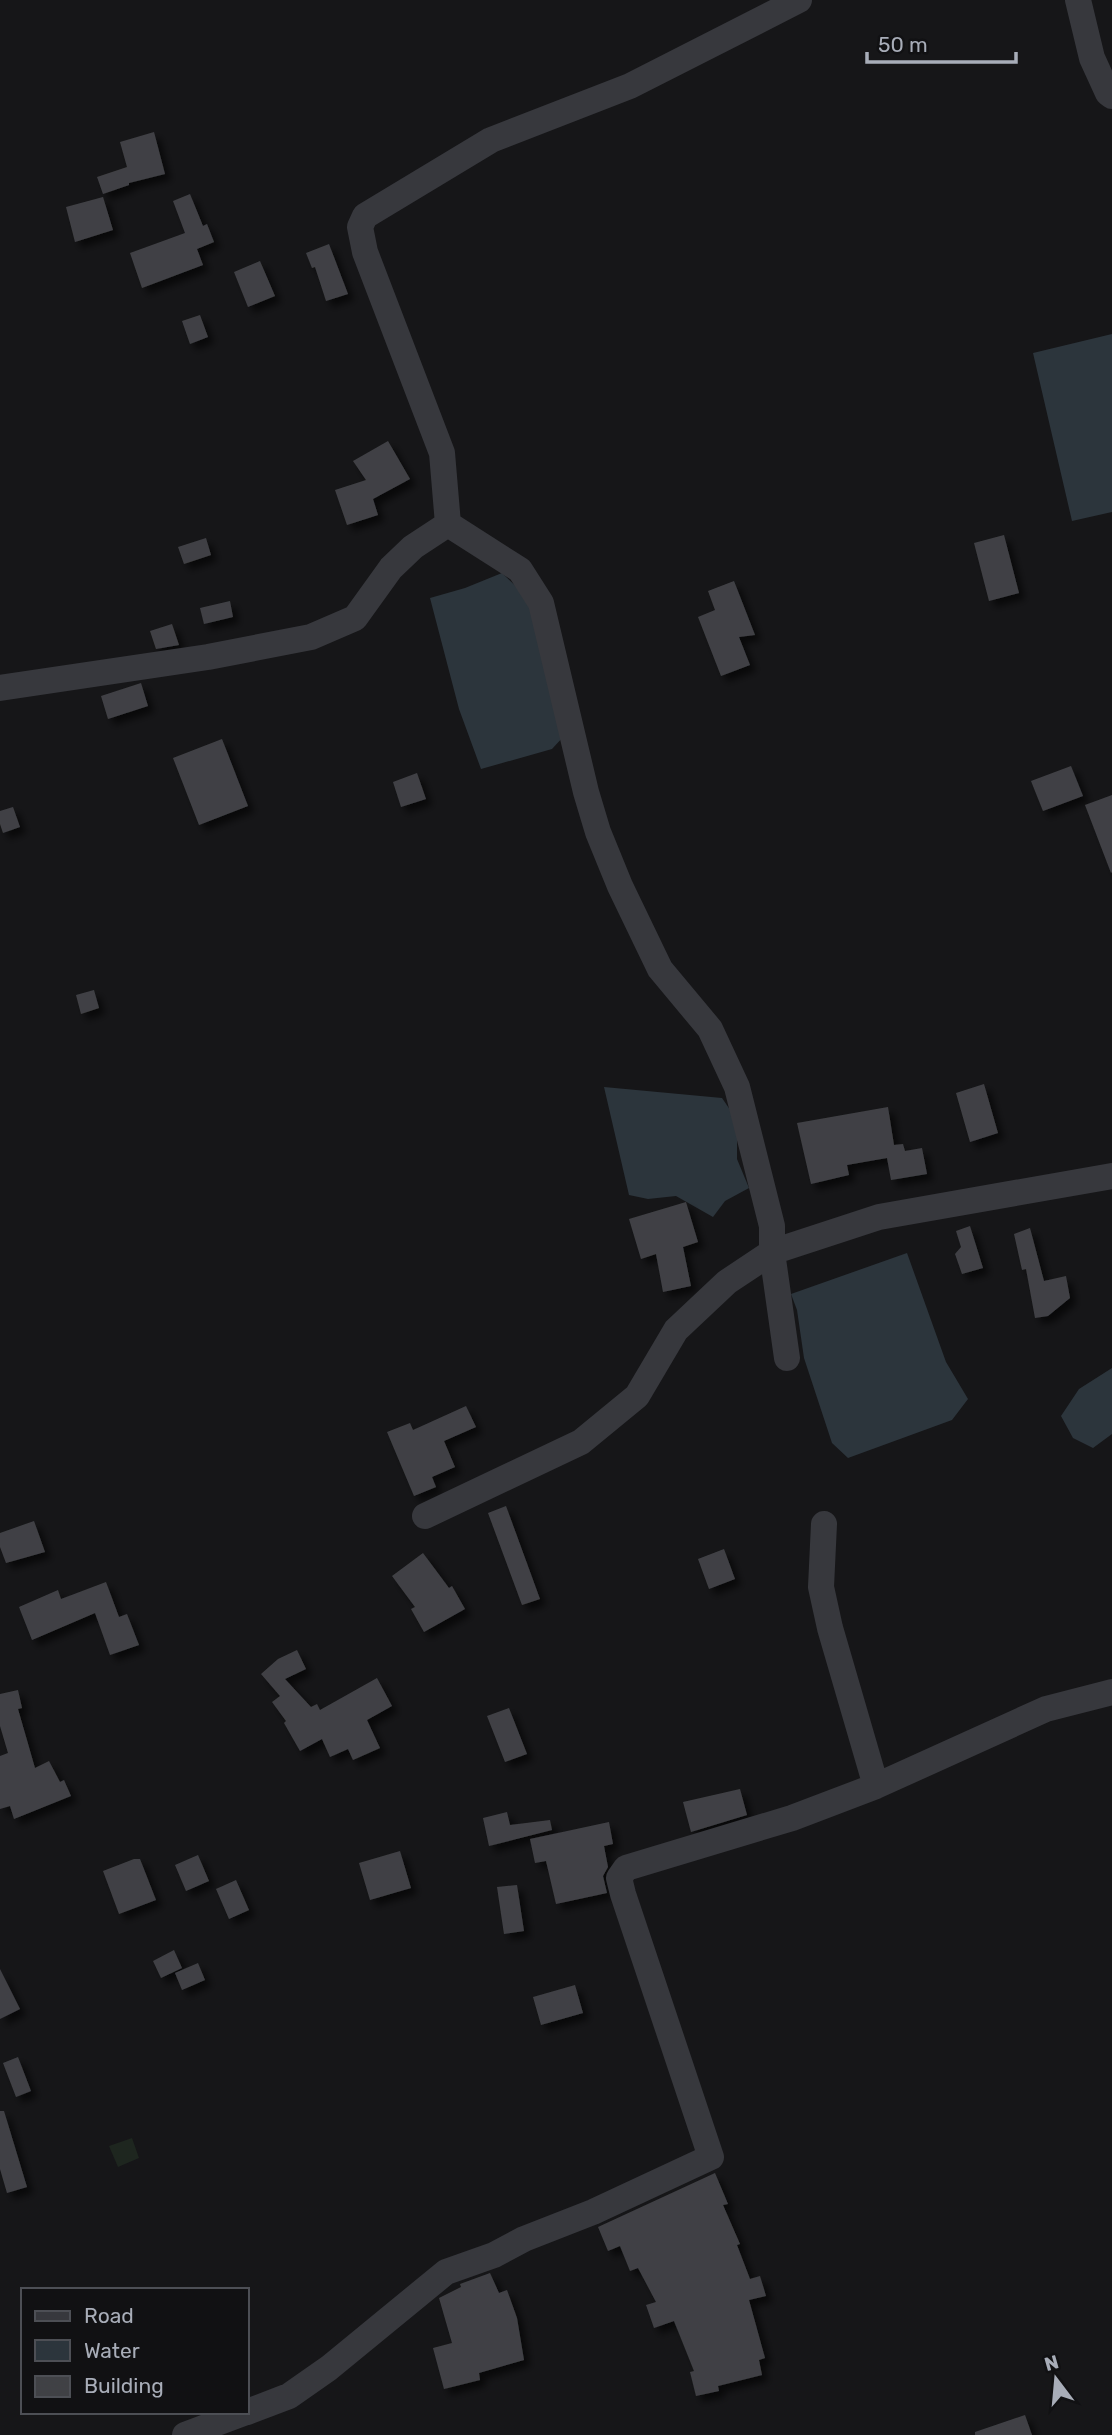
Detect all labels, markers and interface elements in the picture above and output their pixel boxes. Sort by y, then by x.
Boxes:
scale bar [867,21,1016,65]
text: 50 m [878,32,928,57]
legend [21,2288,248,2414]
text: Road [84,2303,134,2328]
text: Water [84,2338,140,2363]
north arrow [1021,2344,1091,2414]
text: N [1042,2350,1061,2376]
text: Building [84,2373,164,2398]

